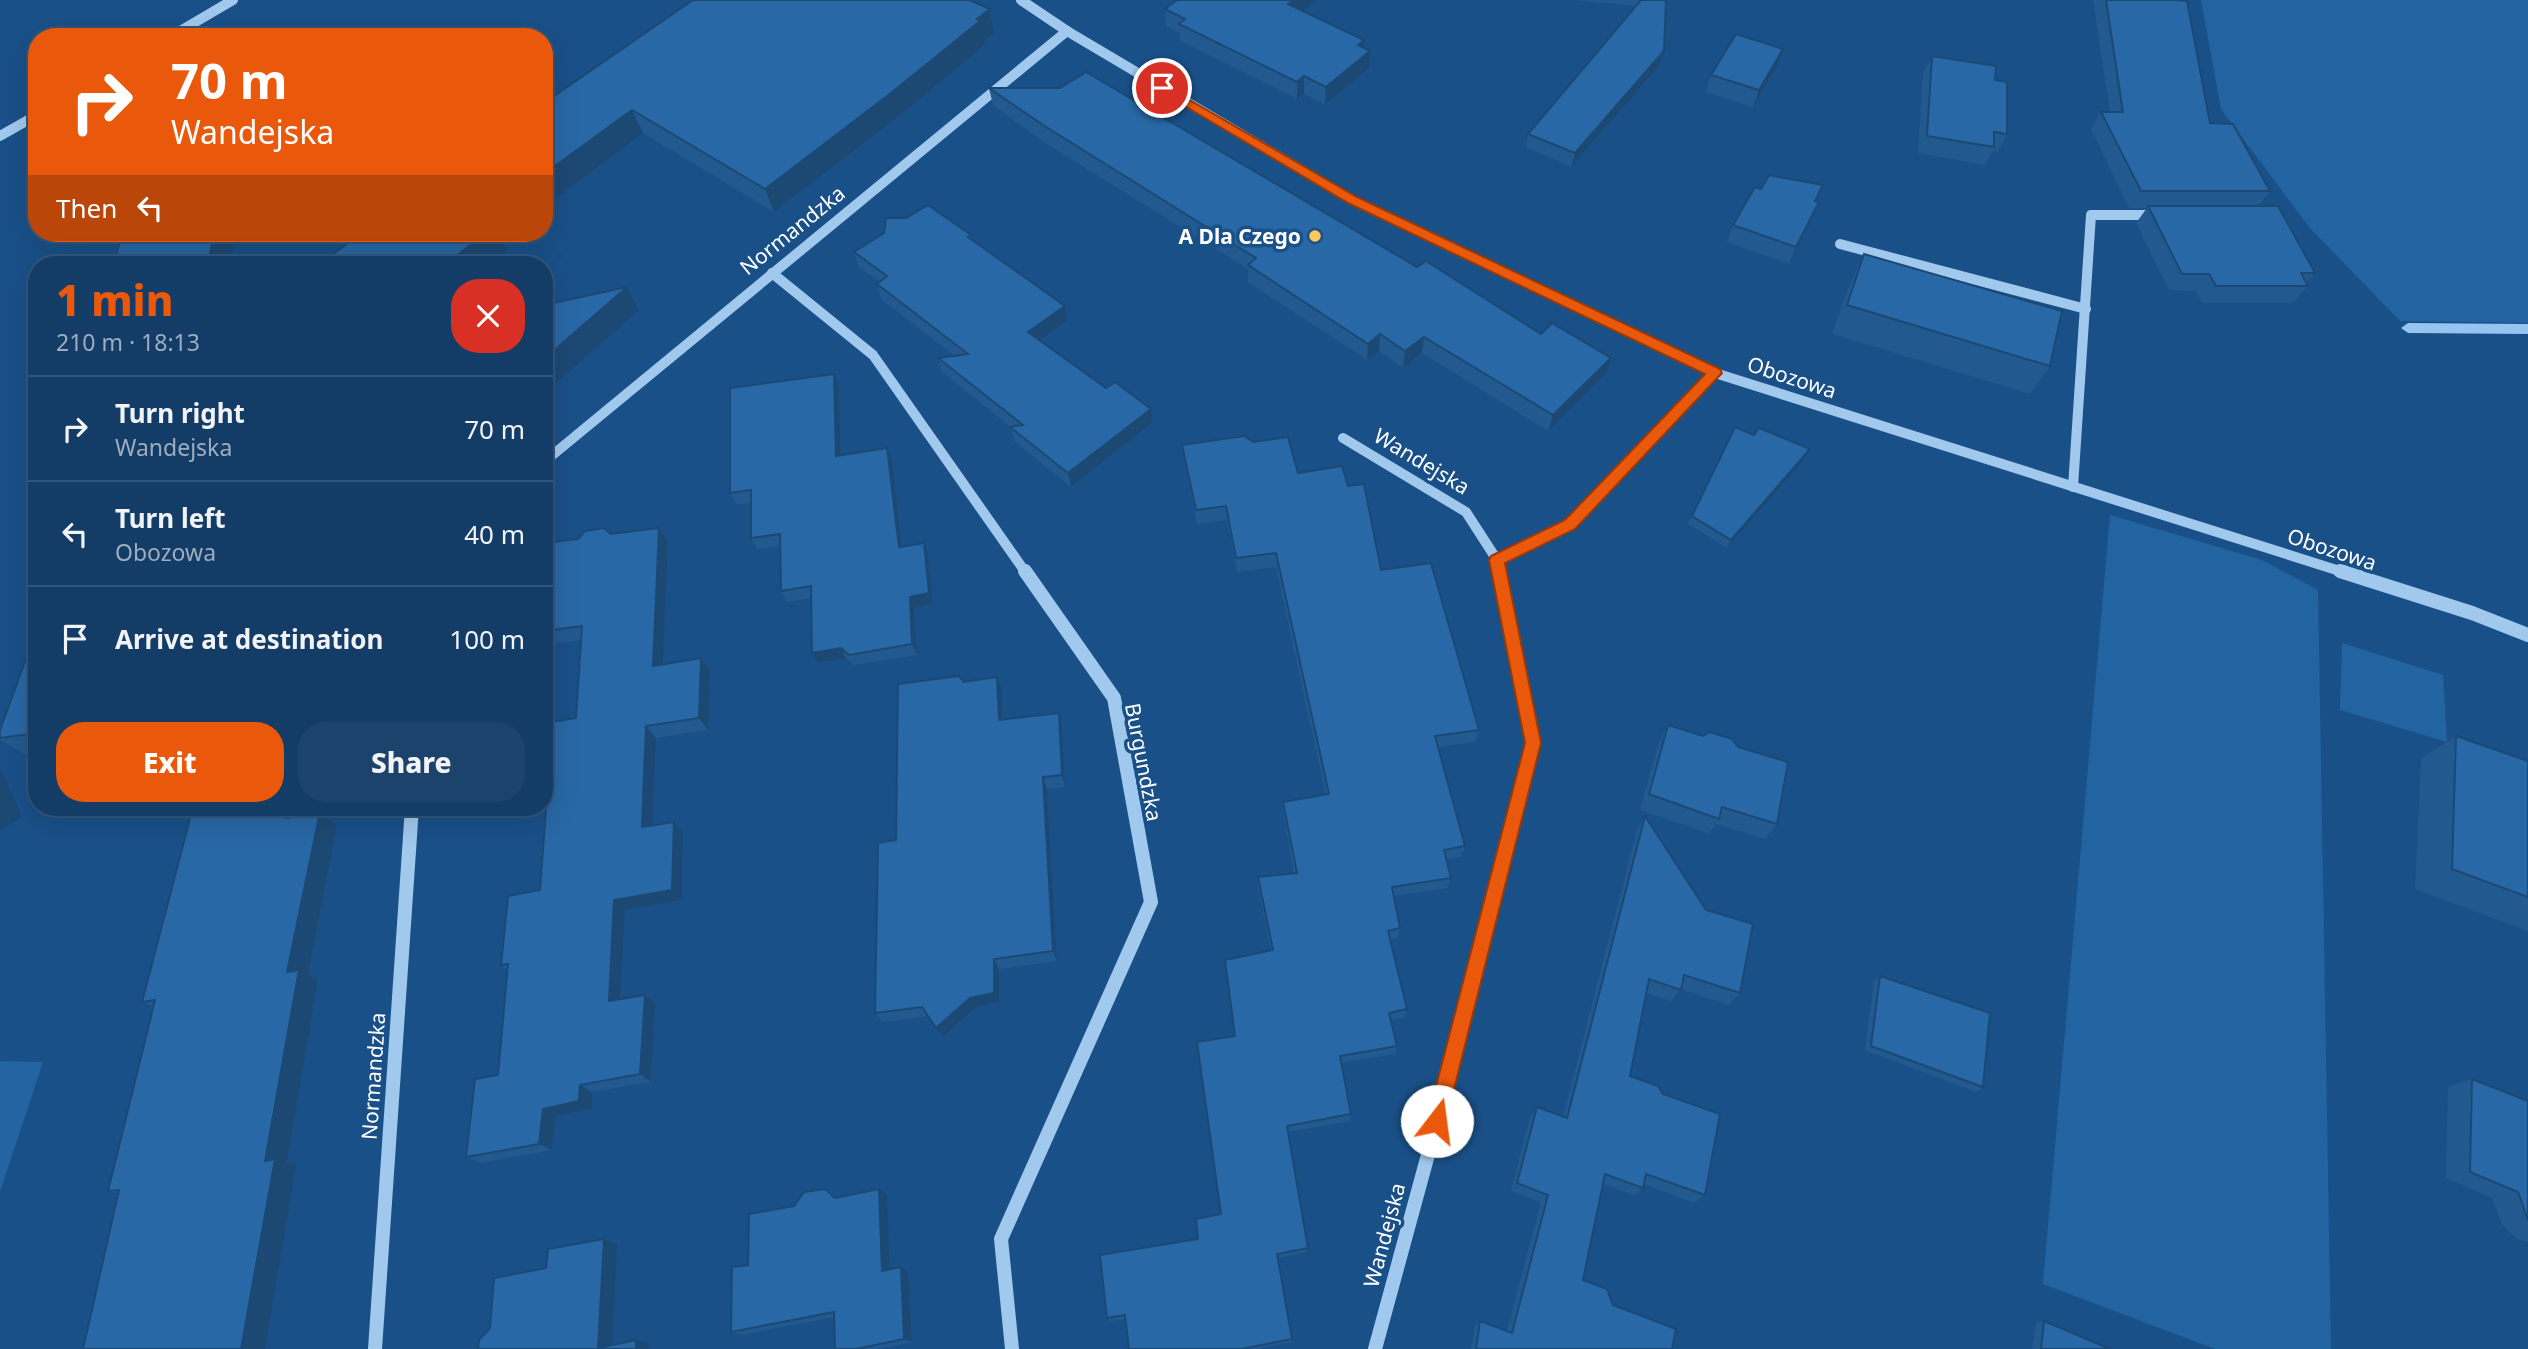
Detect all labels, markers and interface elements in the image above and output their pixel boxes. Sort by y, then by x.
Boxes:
text: 70 m [171,47,288,113]
icon: right [56,56,147,147]
pin [1132,58,1192,118]
icon: arrive [1143,69,1181,107]
text: Wandejska [171,110,334,153]
street label: Normandzka [734,179,850,281]
icon: left [131,189,169,227]
text: Then [56,190,117,226]
place label: A Dla Czego [1179,222,1301,250]
marker: A Dla Czego [1307,228,1323,244]
text: 1 min [56,271,173,328]
button: close [451,279,525,353]
text: 210 m · 18:13 [56,326,200,358]
street label: Obozowa [1744,349,1840,405]
text: Turn right [115,395,245,431]
icon: right [56,410,94,448]
text: 70 m [464,411,525,447]
street label: Wandejska [1369,421,1475,501]
text: Wandejska [115,431,232,463]
text: Turn left [115,500,226,536]
icon: left [56,515,94,553]
text: 40 m [464,516,525,552]
street label: Obozowa [2284,521,2380,577]
text: Obozowa [115,536,216,568]
icon: arrive [56,620,94,658]
text: Arrive at destination [115,621,384,657]
text: 100 m [449,621,525,657]
street label: Burgundzka [1119,701,1169,823]
button: Exit [56,722,284,802]
button: Share [298,722,525,802]
street label: Normandzka [355,1011,391,1141]
position arrow [1400,1084,1474,1158]
street label: Wandejska [1357,1180,1411,1290]

